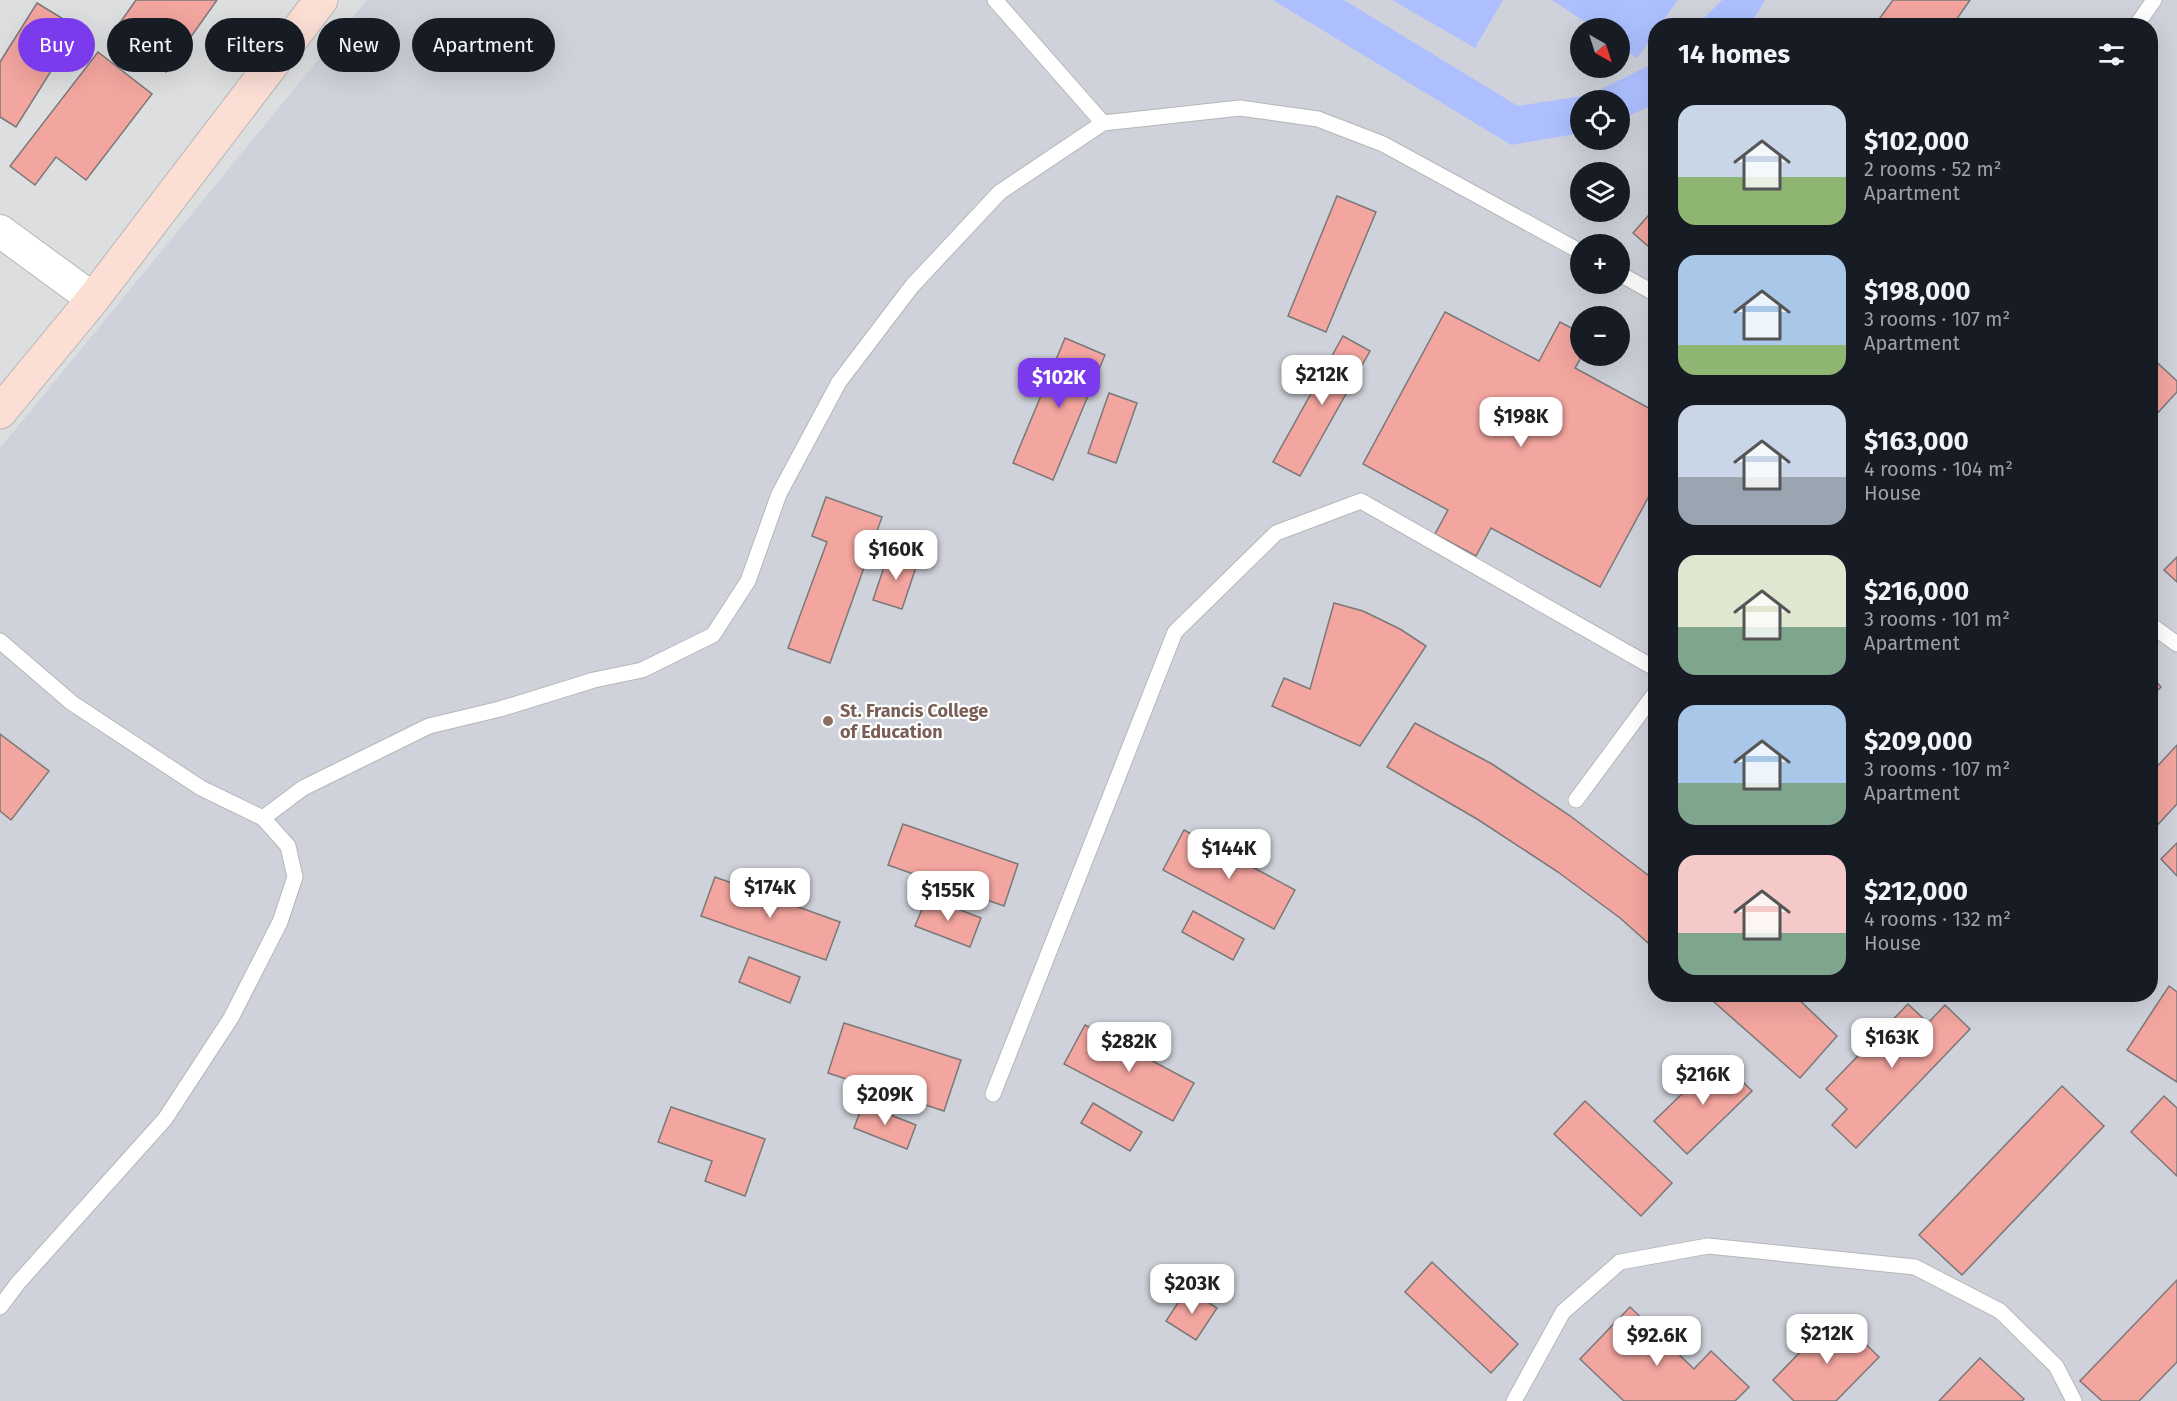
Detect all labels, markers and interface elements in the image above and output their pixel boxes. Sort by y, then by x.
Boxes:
chip: Buy [18,18,95,72]
chip: Rent [107,18,193,72]
chip: Filters [205,18,305,72]
chip: New [317,18,400,72]
chip: Apartment [412,18,555,72]
north arrow [1570,18,1630,78]
map controls [1570,18,1630,366]
icon: filters [2095,38,2128,71]
text: 14 homes [1678,39,1790,70]
button: locate [1570,90,1630,150]
text: $102,000 [1864,126,1969,157]
icon: home [1726,129,1798,201]
text: 2 rooms · 52 m² [1864,157,2002,181]
button: layers [1570,162,1630,222]
text: Apartment [1864,181,1960,205]
button: + [1570,234,1630,294]
text: $198,000 [1864,276,1971,307]
icon: home [1726,279,1798,351]
button: − [1570,306,1630,366]
text: 3 rooms · 107 m² [1864,307,2010,331]
text: Apartment [1864,331,1960,355]
pin: $212K [1280,355,1364,406]
pin: $102K [1017,358,1101,409]
text: $212K [1296,362,1348,386]
text: $102K [1032,365,1086,389]
pin: $198K [1479,397,1563,448]
text: $198K [1493,404,1549,428]
text: $163,000 [1864,426,1969,457]
icon: home [1726,429,1798,501]
text: 4 rooms · 104 m² [1864,457,2013,481]
text: House [1864,481,1921,505]
pin: $160K [854,530,938,581]
text: $160K [868,537,924,561]
text: $216,000 [1864,576,1969,607]
icon: home [1726,579,1798,651]
text: 3 rooms · 101 m² [1864,607,2010,631]
text: Apartment [1864,631,1960,655]
place label: St. Francis College of Education [840,700,988,743]
marker: St. Francis College of Education [821,714,835,728]
text: $209,000 [1864,726,1972,757]
icon: home [1726,729,1798,801]
text: 3 rooms · 107 m² [1864,757,2010,781]
text: Apartment [1864,781,1960,805]
pin: $144K [1187,829,1271,880]
text: $144K [1202,836,1256,860]
pin: $174K [728,868,812,919]
pin: $155K [906,871,990,922]
text: $174K [744,875,796,899]
text: $212,000 [1864,876,1968,907]
text: $155K [921,878,975,902]
icon: home [1726,879,1798,951]
text: 4 rooms · 132 m² [1864,907,2011,931]
text: House [1864,931,1921,955]
pin: $163K [1850,1018,1934,1069]
pin: $282K [1087,1022,1171,1073]
text: $163K [1865,1025,1919,1049]
text: $282K [1101,1029,1157,1053]
pin: $216K [1661,1055,1745,1106]
text: $216K [1676,1062,1730,1086]
pin: $209K [843,1075,927,1126]
text: $209K [857,1082,913,1106]
pin: $203K [1150,1264,1234,1315]
text: $203K [1164,1271,1220,1295]
pin: $212K [1785,1314,1869,1365]
pin: $92.6K [1608,1316,1706,1367]
text: $212K [1801,1321,1853,1345]
text: $92.6K [1627,1323,1687,1347]

